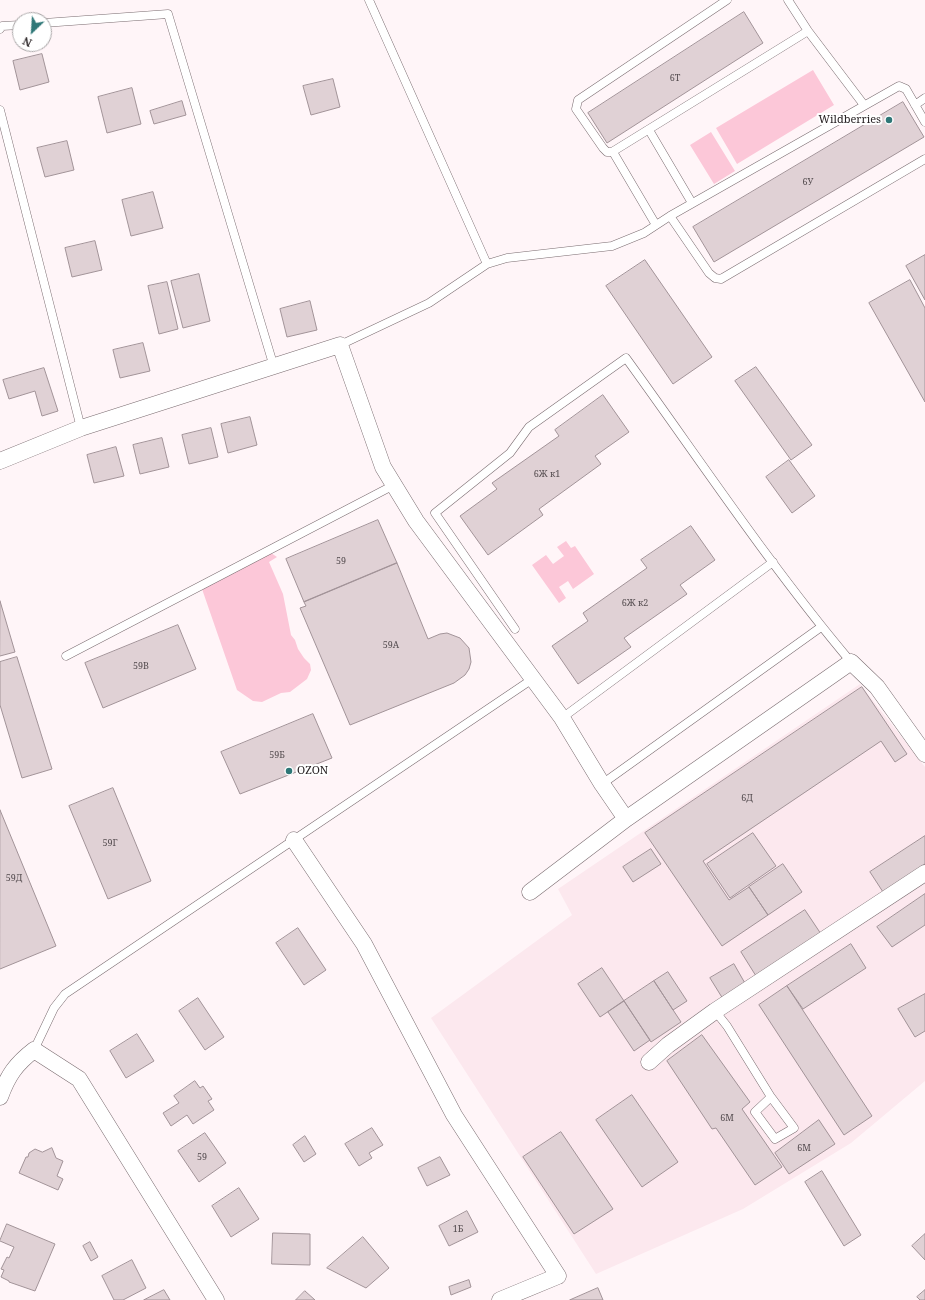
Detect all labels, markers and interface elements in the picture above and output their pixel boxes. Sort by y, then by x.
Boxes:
north arrow [12,12,52,52]
text: N [20,34,34,51]
house number: 6Т [670,73,680,83]
place label: Wildberries [818,113,881,127]
marker: Wildberries [884,115,894,125]
house number: 6У [803,177,813,187]
house number: 6Ж к1 [534,469,560,479]
house number: 59 [336,556,346,566]
house number: 6Ж к2 [622,598,648,608]
house number: 59А [383,640,399,650]
house number: 59В [133,661,149,671]
house number: 59Б [269,750,285,760]
place label: OZON [297,764,328,778]
marker: OZON [284,766,294,776]
house number: 6Д [741,793,753,803]
house number: 59Г [102,838,118,848]
house number: 59Д [6,873,22,883]
house number: 6М [720,1113,734,1123]
house number: 6М [797,1143,811,1153]
house number: 59 [197,1152,207,1162]
house number: 1Б [453,1224,463,1234]

